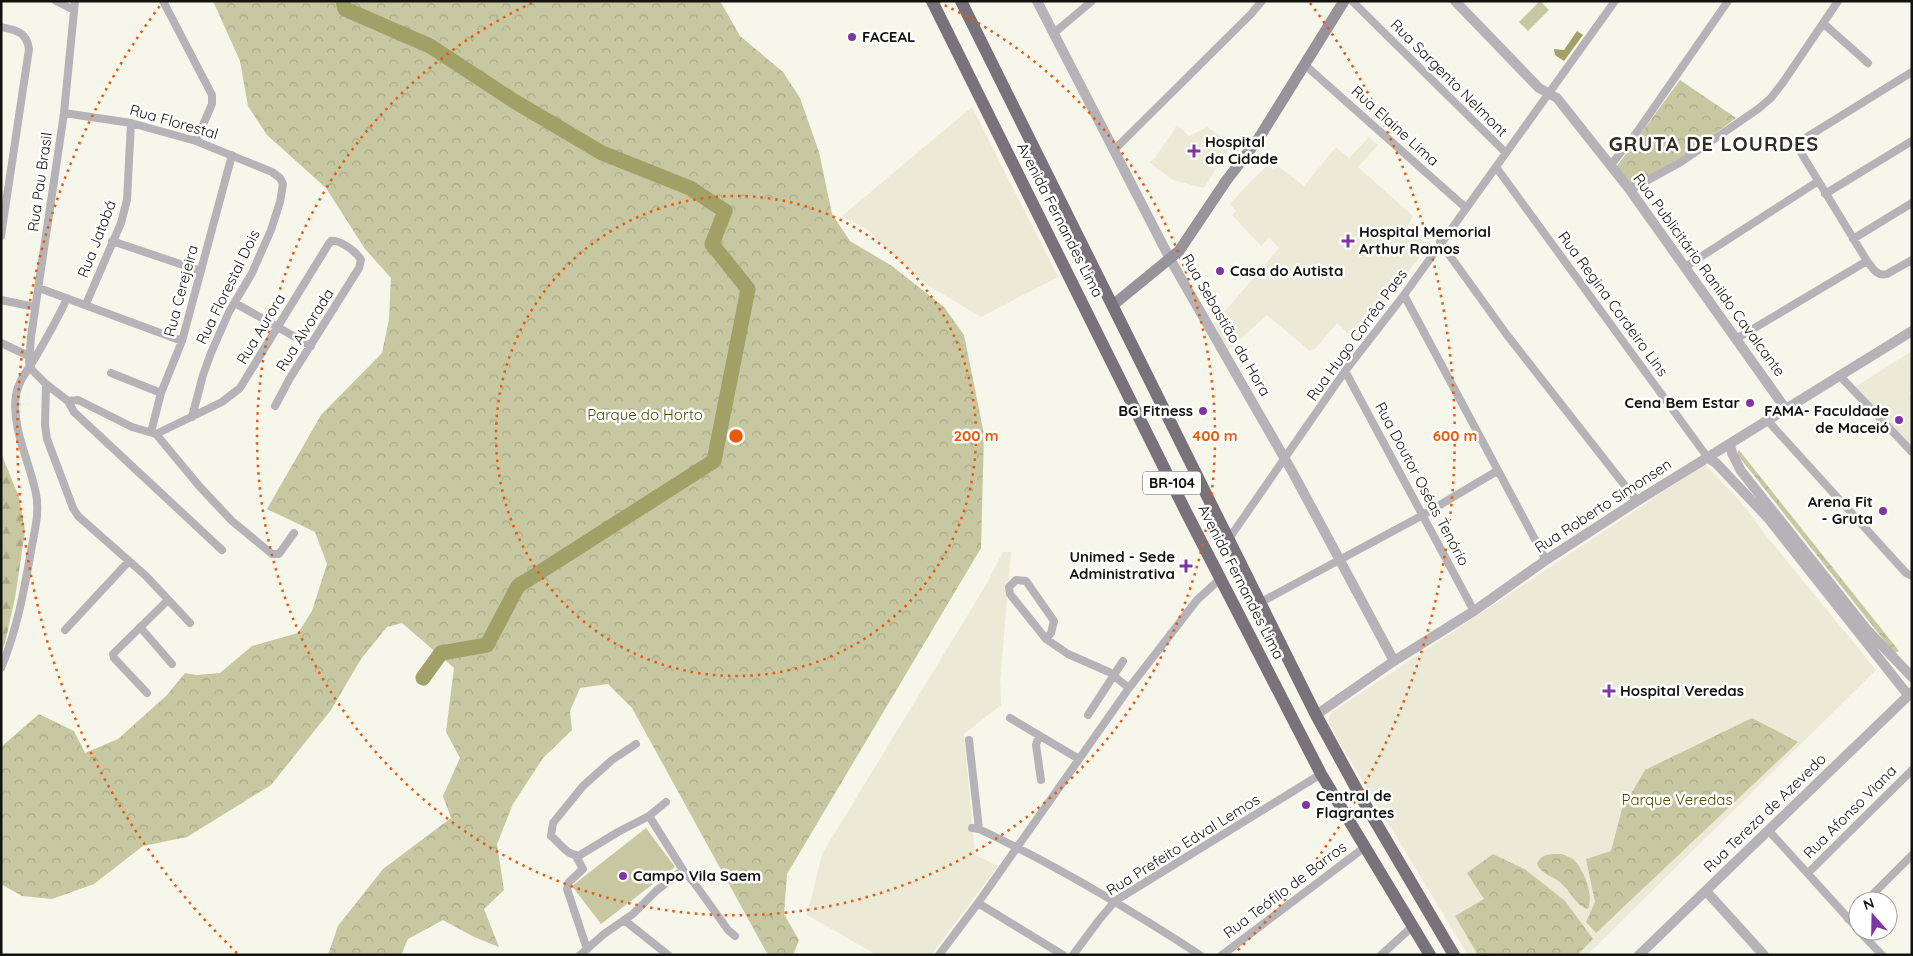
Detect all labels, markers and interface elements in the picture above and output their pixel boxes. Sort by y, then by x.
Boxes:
street label: Rua Sargento Nelmont [1387,15,1512,140]
place label: FACEAL [862,27,915,46]
marker: FACEAL [846,31,858,43]
street label: Rua Elaine Lima [1348,81,1443,170]
street label: Rua Florestal [128,100,221,143]
street label: Rua Pau Brasil [23,131,56,233]
district label: GRUTA DE LOURDES [1609,131,1819,156]
place label: Hospital da Cidade [1205,132,1278,168]
street label: Avenida Fernandes Lima [1013,139,1108,300]
marker: Hospital da Cidade [1187,144,1201,158]
street label: Rua Publicitário Ranildo Cavalcante [1629,169,1790,380]
street label: Rua Jatobá [73,197,120,280]
place label: Hospital Memorial Arthur Ramos [1359,222,1491,258]
street label: Rua Florestal Dois [192,226,264,347]
street label: Rua Regina Cordeiro Lins [1554,227,1673,380]
marker: Hospital Memorial Arthur Ramos [1341,234,1355,248]
street label: Rua Cerejeira [159,243,202,339]
street label: Rua Sebastião da Hora [1178,250,1275,399]
place label: Casa do Autista [1230,261,1343,280]
marker: Casa do Autista [1214,265,1226,277]
street label: Rua Hugo Corrêa Paes [1302,265,1411,404]
street label: Rua Alvorada [272,285,338,375]
street label: Rua Aurora [232,290,289,367]
place label: Cena Bem Estar [1625,393,1740,412]
marker: Cena Bem Estar [1744,397,1756,409]
street label: Rua Doutor Oséas Tenório [1371,399,1474,569]
place label: BG Fitness [1118,401,1193,420]
place label: FAMA- Faculdade de Maceió [1764,401,1889,437]
park label: Parque do Horto [587,405,703,424]
marker: BG Fitness [1197,405,1209,417]
marker: FAMA- Faculdade de Maceió [1893,414,1905,426]
text: 200 m [954,426,999,445]
text: 400 m [1192,426,1238,445]
text: 600 m [1433,426,1477,445]
centre of rings [727,427,745,445]
street label: Rua Roberto Simonsen [1531,454,1675,557]
road number: BR-104 [1143,472,1201,494]
place label: Arena Fit - Gruta [1808,492,1873,528]
street label: Avenida Fernandes Lima [1194,501,1289,662]
marker: Arena Fit - Gruta [1877,505,1889,517]
place label: Unimed - Sede Administrativa [1069,547,1175,583]
marker: Unimed - Sede Administrativa [1179,559,1193,573]
place label: Hospital Veredas [1620,681,1744,700]
marker: Hospital Veredas [1602,684,1616,698]
street label: Rua Tereza de Azevedo [1699,749,1830,876]
street label: Rua Afonso Viana [1799,761,1900,862]
place label: Central de Flagrantes [1316,786,1394,822]
street label: Rua Prefeito Edval Lemos [1102,789,1263,900]
park label: Parque Veredas [1622,790,1732,809]
marker: Central de Flagrantes [1300,799,1312,811]
street label: Rua Teófilo de Barros [1219,837,1350,942]
place label: Campo Vila Saem [633,866,761,885]
marker: Campo Vila Saem [617,870,629,882]
north arrow [1848,891,1898,941]
text: N [1861,894,1876,914]

